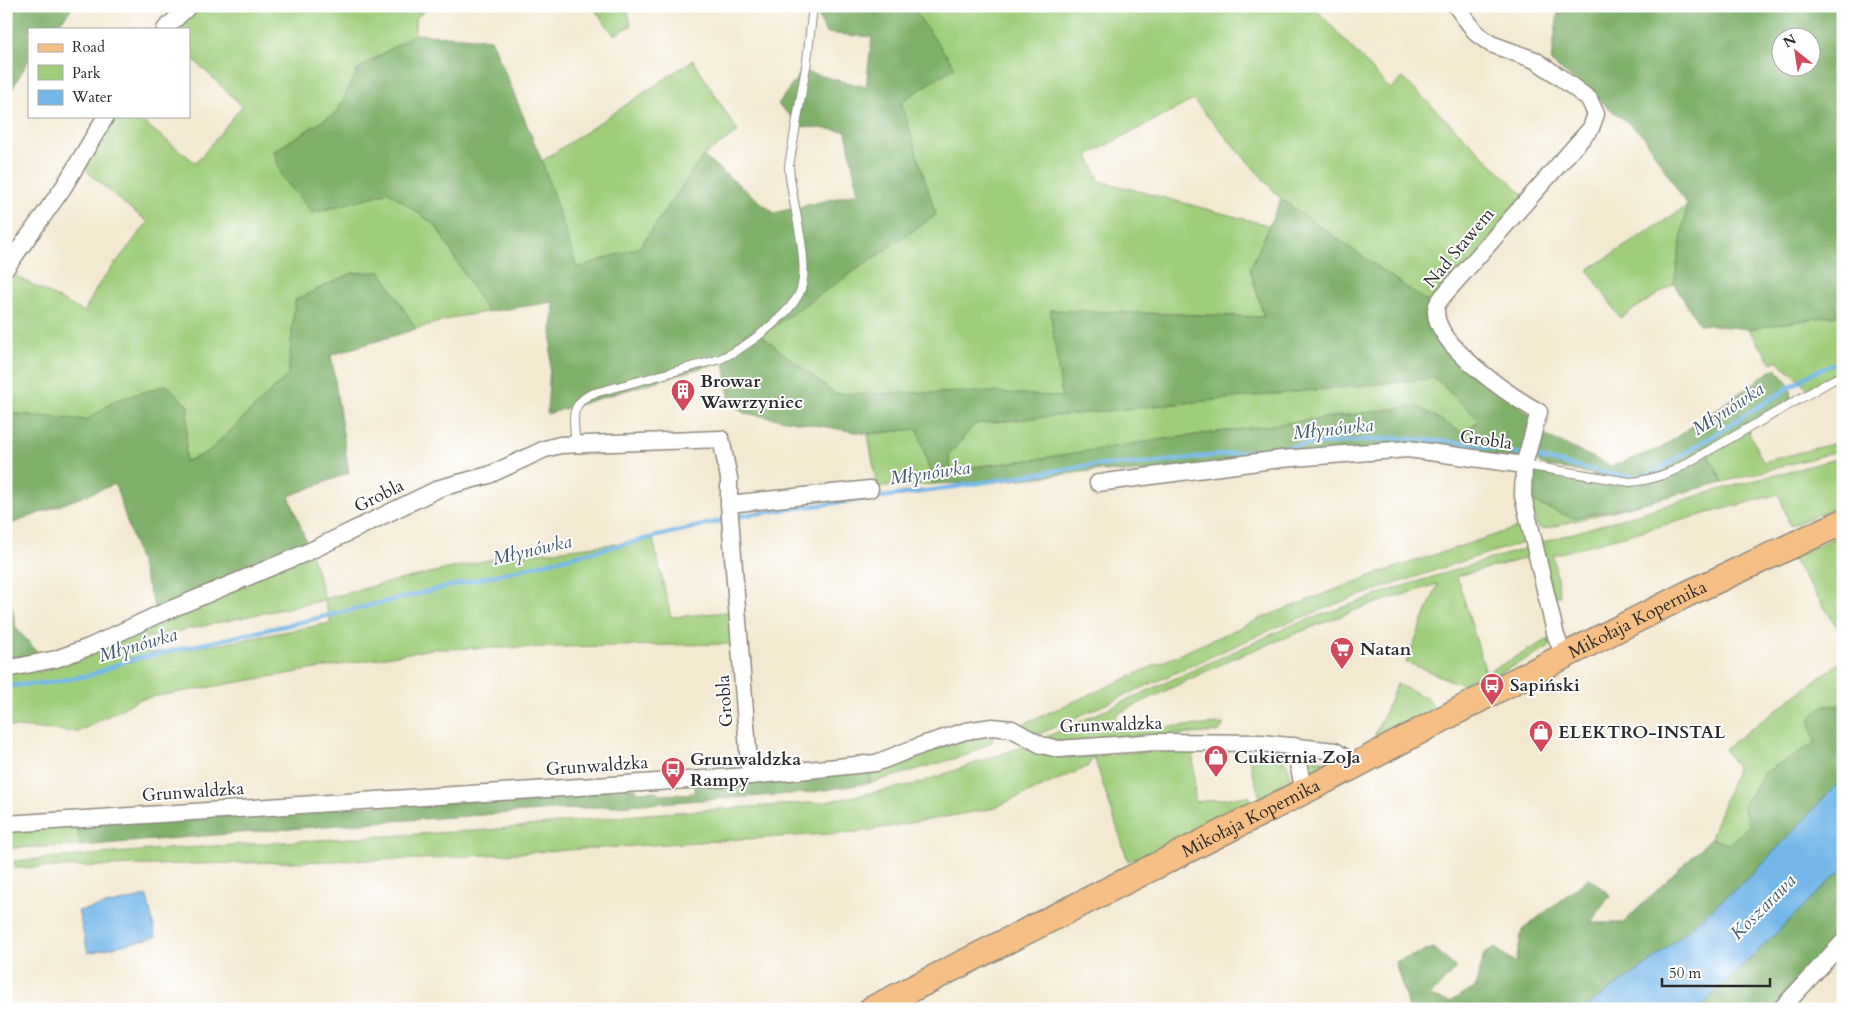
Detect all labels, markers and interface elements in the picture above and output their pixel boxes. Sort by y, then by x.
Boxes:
legend [28,28,190,118]
north arrow [1772,28,1822,78]
text: N [1780,30,1800,52]
text: Road [72,37,105,57]
text: Park [72,63,101,83]
text: Water [71,87,113,107]
street label: Nad Stawem [1418,202,1501,294]
place label: Browar Wawrzyniec [699,369,803,415]
water label: Młynówka [1687,376,1769,442]
building icon: Browar Wawrzyniec [670,378,696,412]
water label: Młynówka [1291,412,1375,446]
street label: Grobla [1458,424,1514,456]
water label: Młynówka [888,454,972,492]
street label: Grobla [350,473,408,519]
water label: Młynówka [490,528,575,572]
street label: Mikołaja Kopernika [1564,574,1711,665]
water label: Młynówka [96,621,181,669]
supermarket icon: Natan [1329,636,1355,670]
place label: Natan [1360,637,1412,662]
bus stop icon: Sapiński [1479,672,1505,706]
place label: Sapiński [1510,673,1580,698]
street label: Grobla [711,674,739,728]
street label: Grunwaldzka [1059,711,1163,739]
shop icon: ELEKTRO-INSTAL [1528,719,1554,753]
place label: ELEKTRO-INSTAL [1558,720,1726,745]
shop icon: Cukiernia ZoJa [1203,744,1229,778]
place label: Cukiernia ZoJa [1234,745,1361,770]
place label: Grunwaldzka Rampy [690,747,801,793]
street label: Grunwaldzka [545,750,649,782]
bus stop icon: Grunwaldzka Rampy [660,756,686,790]
street label: Mikołaja Kopernika [1177,773,1324,864]
street label: Grunwaldzka [141,776,245,808]
water label: Koszarawa [1724,868,1802,946]
scale bar [1662,955,1769,987]
text: 50 m [1669,963,1701,983]

